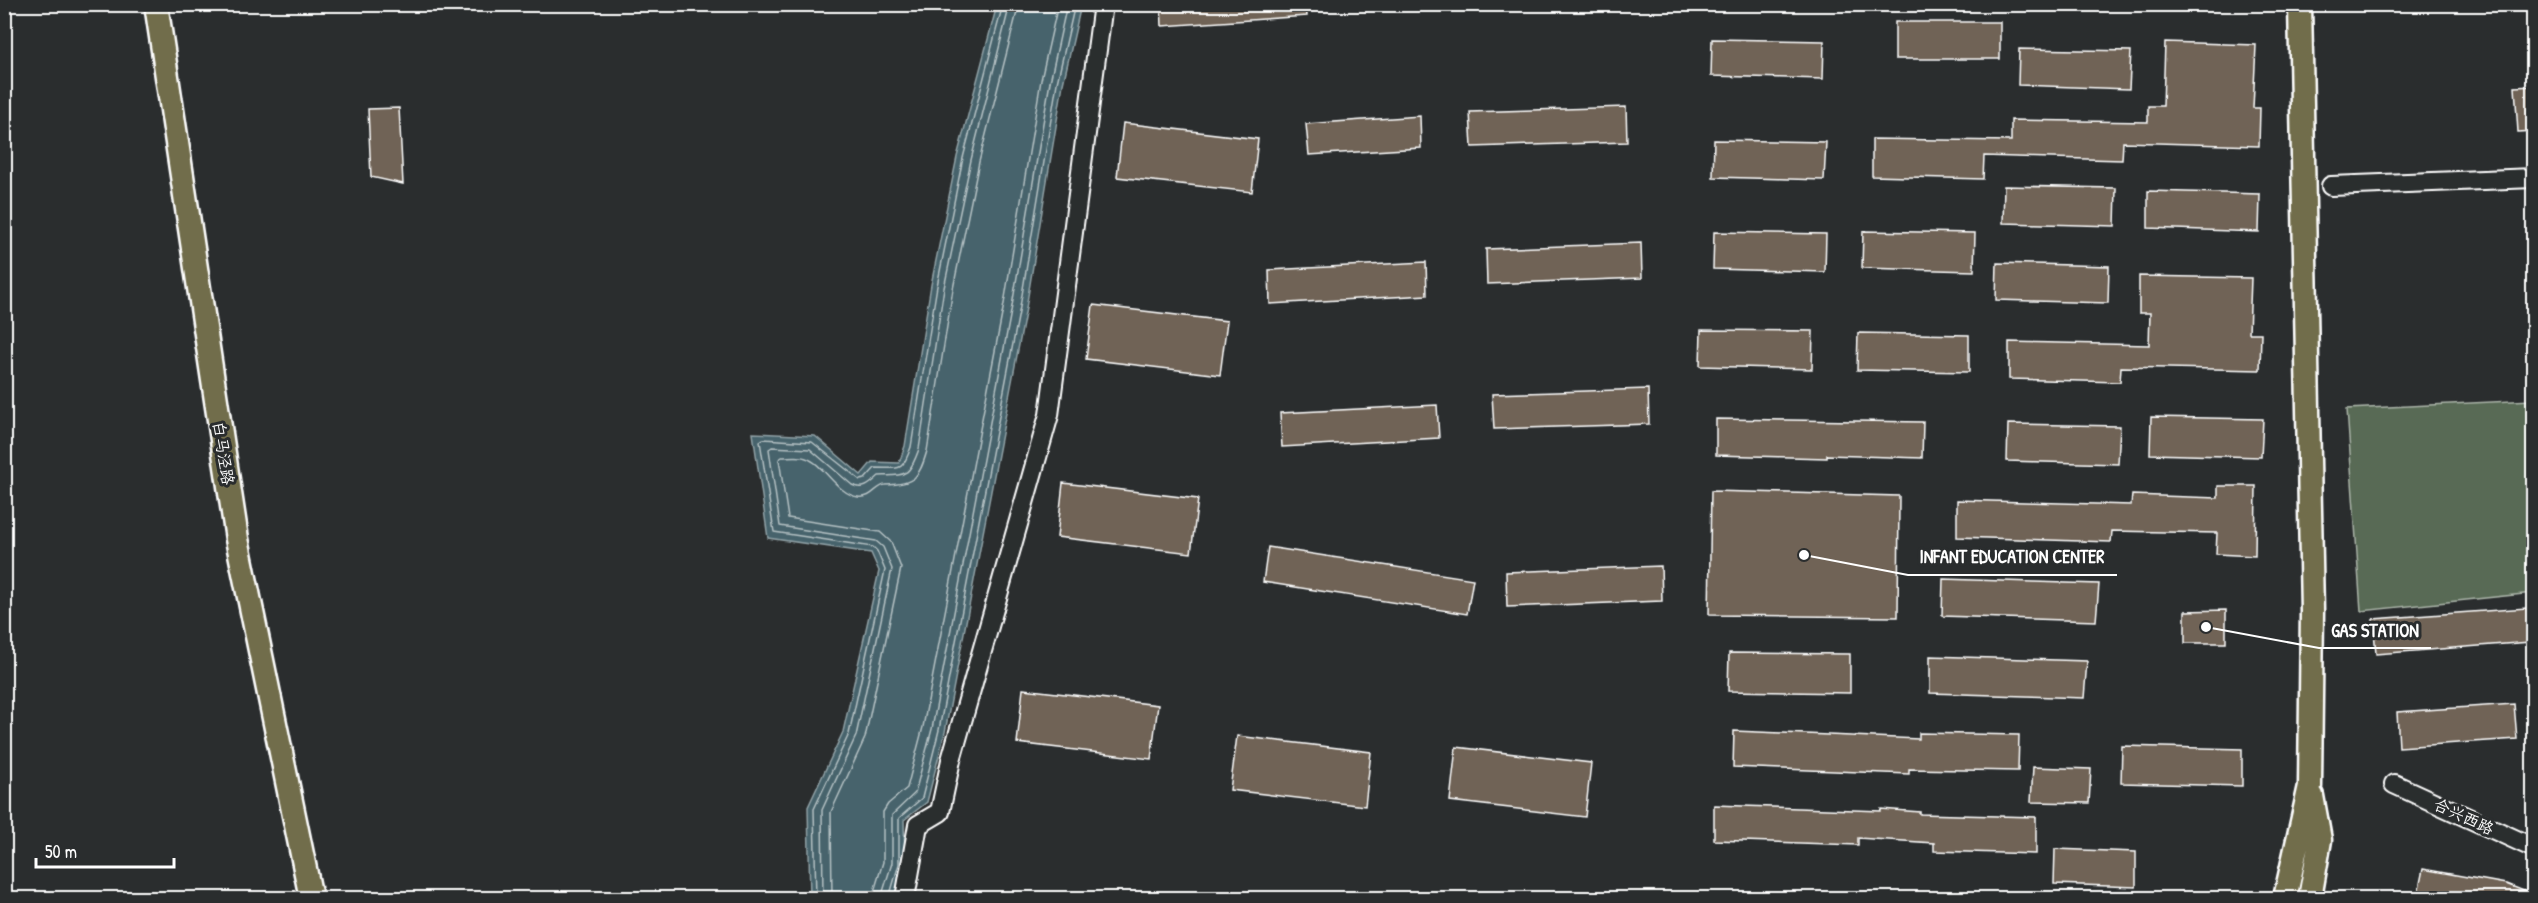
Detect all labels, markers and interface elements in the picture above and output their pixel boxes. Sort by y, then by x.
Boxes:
street label: 白马泾路 [208,420,240,486]
callout: INFANT EDUCATION CENTER [1908,539,2117,575]
text: INFANT EDUCATION CENTER [1920,544,2105,569]
callout: GAS STATION [2319,612,2431,648]
text: GAS STATION [2331,618,2419,643]
street label: 合兴西路 [2430,793,2498,839]
scale bar [36,831,174,869]
text: 50 m [45,839,77,864]

